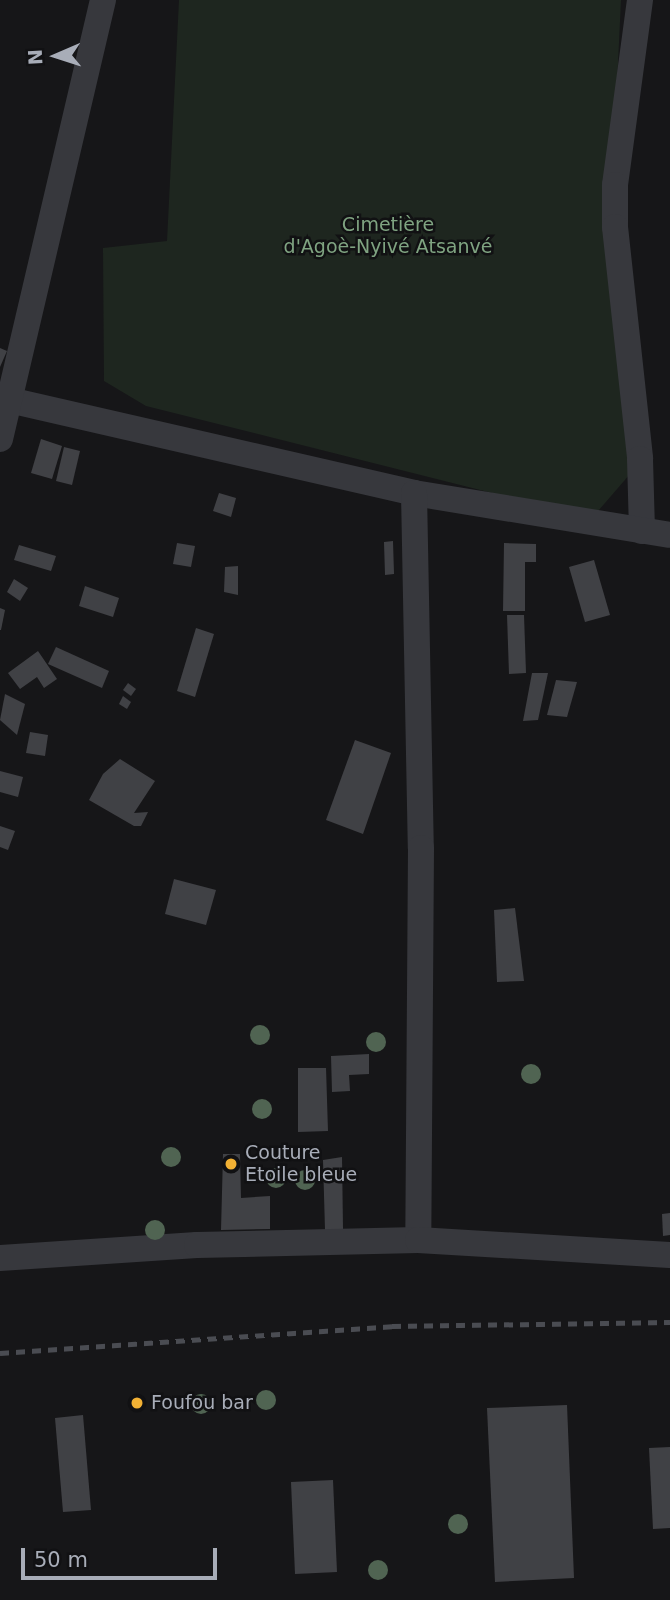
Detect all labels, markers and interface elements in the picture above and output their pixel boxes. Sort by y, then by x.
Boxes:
north arrow [21,21,91,91]
text: N [24,49,46,66]
park label: Cimetière d'Agoè-Nyivé Atsanvé [284,214,492,258]
place label: Couture Etoile bleue [245,1142,357,1186]
marker: Couture Etoile bleue [223,1156,239,1172]
place label: Foufou bar [151,1392,253,1414]
marker: Foufou bar [129,1395,145,1411]
scale bar [24,1534,220,1578]
text: 50 m [34,1548,88,1572]

